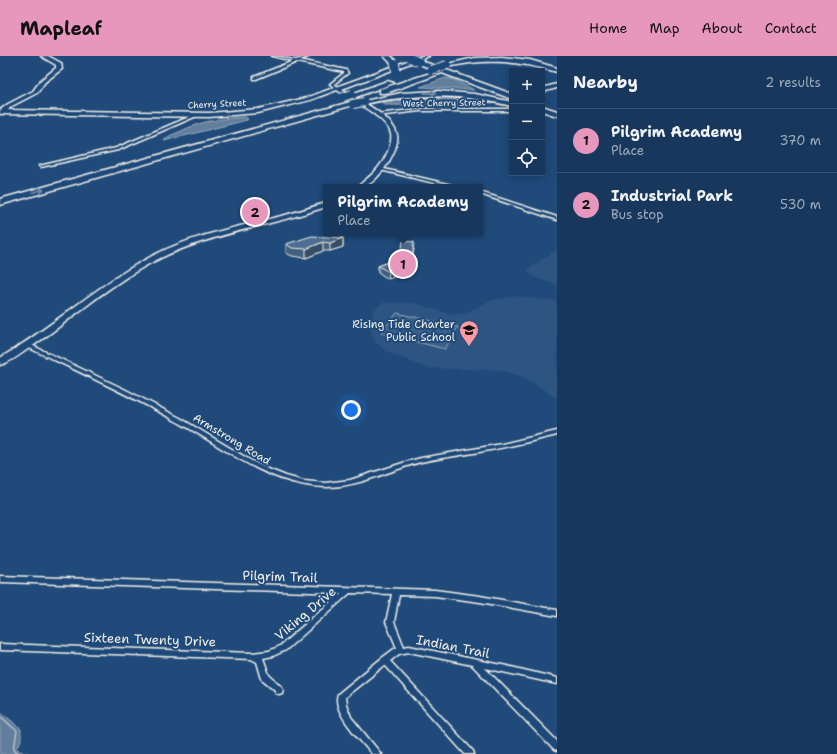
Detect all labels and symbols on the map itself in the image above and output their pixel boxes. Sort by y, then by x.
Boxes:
one-way arrow [423,89,436,97]
street label: Cherry Street [187,96,247,112]
street label: West Cherry Street [402,96,486,110]
one-way arrow [31,187,44,195]
pin: 2 [242,197,268,227]
pin: 1 [390,249,416,279]
place label: Rising Tide Charter Public School [352,317,456,345]
school or university icon: Rising Tide Charter Public School [458,319,480,347]
your location [341,400,361,420]
street label: Armstrong Road [190,410,273,469]
street label: Pilgrim Trail [242,567,318,586]
street label: Viking Drive [271,583,340,644]
street label: Sixteen Twenty Drive [84,629,216,650]
street label: Indian Trail [415,631,491,662]

